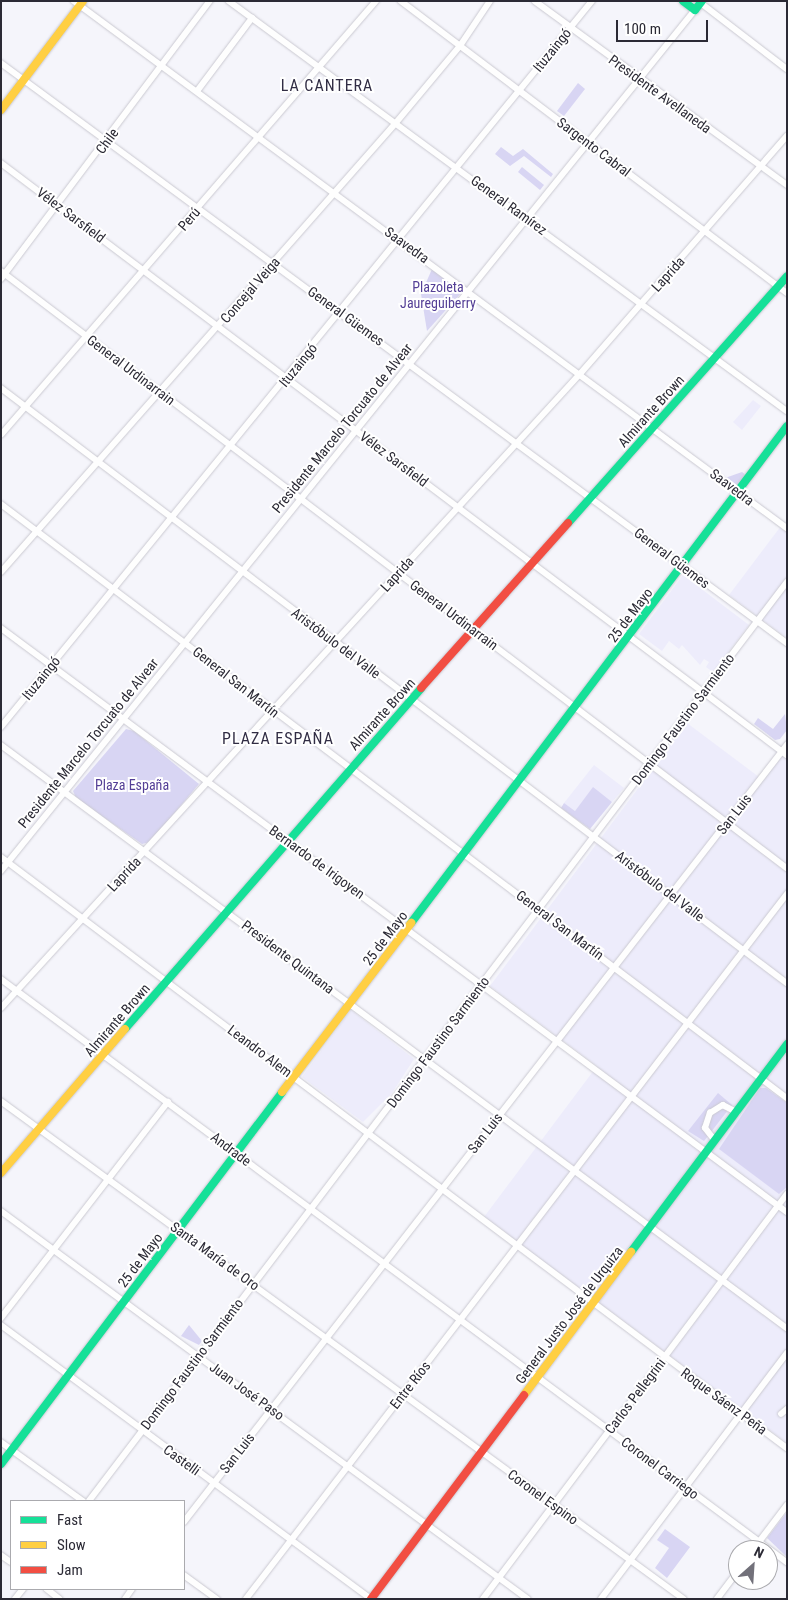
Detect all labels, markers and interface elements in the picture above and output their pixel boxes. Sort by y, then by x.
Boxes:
scale bar [618,10,710,42]
text: 100 m [624,20,661,38]
street label: Ituzaingó [529,25,575,75]
street label: Presidente Avellaneda [605,51,715,137]
district label: LA CANTERA [279,76,375,96]
street label: Sargento Cabral [554,114,634,180]
street label: Chile [92,125,122,157]
street label: General Ramírez [468,172,550,238]
street label: Vélez Sarsfield [33,184,109,246]
street label: Perú [174,204,204,234]
street label: Saavedra [382,223,432,267]
street label: Laprida [648,253,688,295]
street label: Concejal Veiga [217,254,283,326]
park label: Plazoleta Jaureguiberry [400,279,476,312]
street label: General Güemes [304,283,388,349]
street label: General Urdinarrain [84,331,178,409]
street label: Presidente Marcelo Torcuato de Alvear [268,340,416,516]
street label: Ituzaingó [275,340,321,390]
street label: Almirante Brown [614,372,688,450]
street label: Vélez Sarsfield [356,428,432,490]
street label: Saavedra [707,465,757,509]
street label: General Güemes [631,524,713,592]
street label: Laprida [377,553,417,595]
street label: General Urdinarrain [407,576,501,654]
street label: 25 de Mayo [604,585,656,645]
street label: Aristóbulo del Valle [288,604,384,682]
street label: General San Martín [189,643,283,721]
street label: Domingo Faustino Sarmiento [628,650,738,788]
street label: Ituzaingó [18,653,64,703]
street label: Presidente Marcelo Torcuato de Alvear [14,655,162,831]
street label: Almirante Brown [345,675,419,753]
district label: PLAZA ESPAÑA [221,729,335,749]
park label: Plaza España [95,777,169,793]
street label: San Luis [713,790,755,838]
street label: Bernardo de Irigoyen [266,822,368,902]
street label: Aristóbulo del Valle [612,847,708,925]
street label: Laprida [104,853,144,895]
street label: General San Martín [513,887,607,963]
street label: 25 de Mayo [359,908,411,968]
street label: Presidente Quintana [238,917,338,997]
street label: Domingo Faustino Sarmiento [383,973,493,1111]
street label: Almirante Brown [81,980,153,1060]
street label: Leandro Alem [224,1021,296,1081]
street label: San Luis [464,1109,506,1157]
street label: Andrade [208,1128,254,1170]
street label: Santa María de Oro [167,1218,263,1294]
street label: 25 de Mayo [114,1230,166,1290]
street label: General Justo José de Urquiza [512,1243,626,1387]
street label: Domingo Faustino Sarmiento [137,1295,247,1433]
street label: Carlos Pellegrini [601,1355,669,1437]
street label: Juan José Paso [206,1358,288,1424]
street label: Entre Ríos [386,1358,434,1412]
street label: Roque Sáenz Peña [678,1364,770,1438]
street label: San Luis [216,1429,258,1477]
street label: Coronel Carriego [618,1433,702,1503]
street label: Castelli [160,1441,204,1479]
street label: Coronel Espino [504,1466,582,1528]
legend [10,1500,185,1590]
text: Fast [57,1511,82,1529]
text: Slow [57,1536,86,1554]
north arrow [728,1540,778,1590]
text: N [752,1543,766,1561]
text: Jam [57,1561,83,1579]

